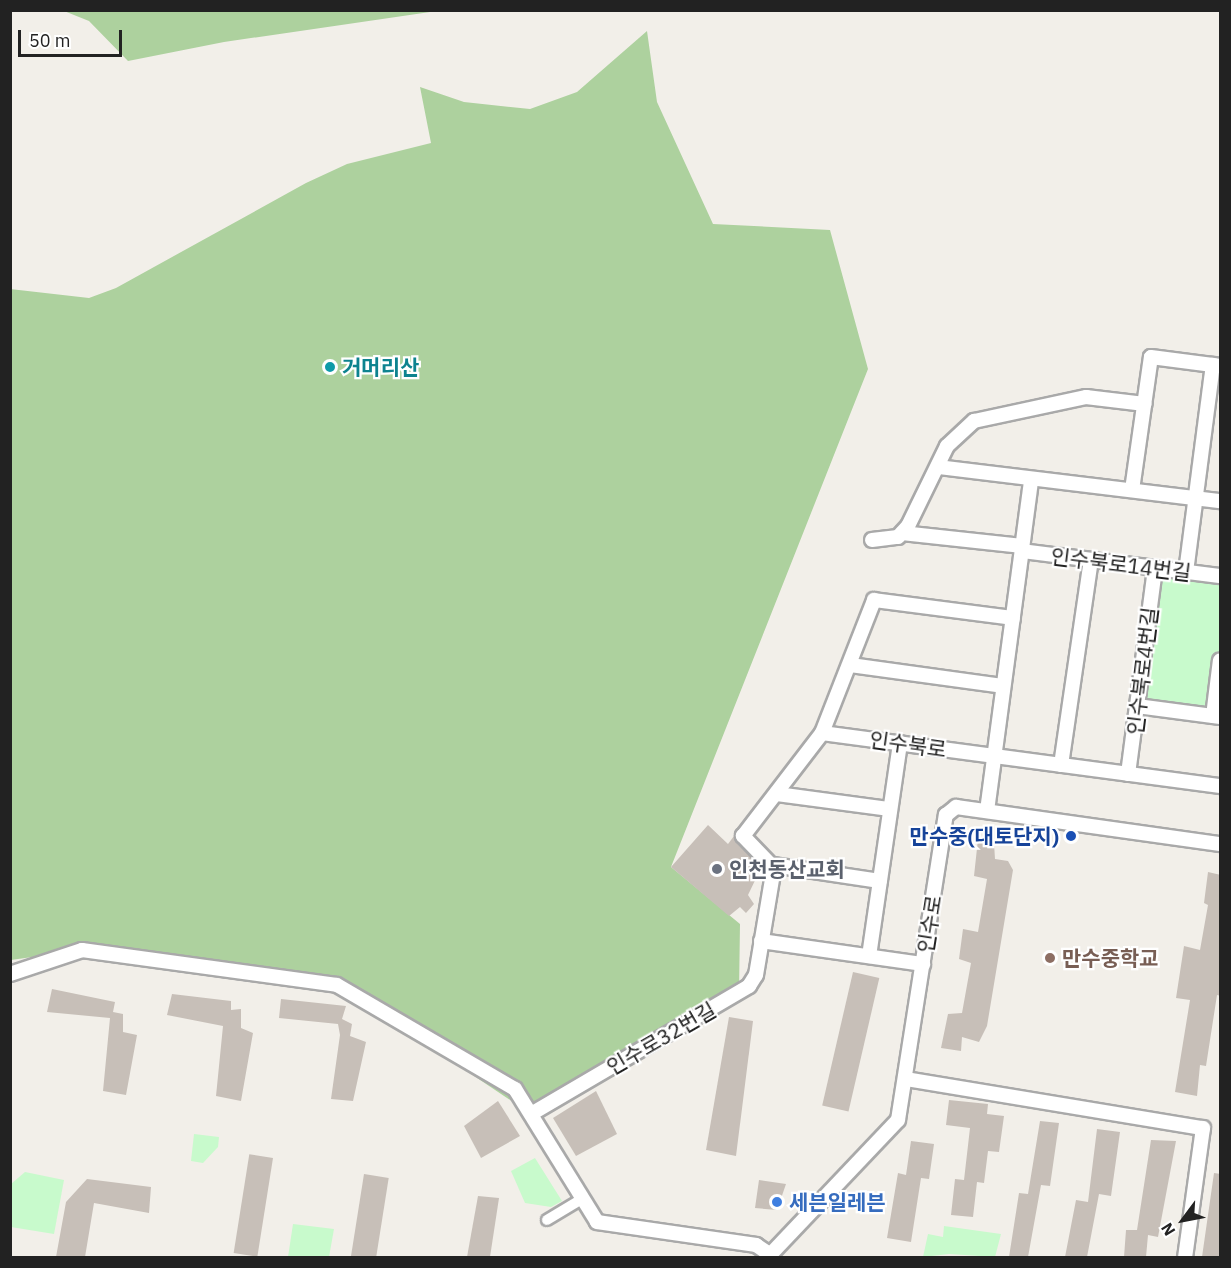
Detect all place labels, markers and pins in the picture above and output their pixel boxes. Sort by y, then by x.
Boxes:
place label: 거머리산 [342,354,419,380]
marker: 거머리산 [323,360,337,374]
place label: 만수중(대토단지) [910,823,1059,849]
marker: 만수중(대토단지) [1064,829,1078,843]
place label: 인천동산교회 [729,856,845,882]
marker: 인천동산교회 [710,862,724,876]
place label: 만수중학교 [1062,945,1159,971]
marker: 만수중학교 [1043,951,1057,965]
place label: 세븐일레븐 [789,1189,886,1215]
marker: 세븐일레븐 [770,1195,784,1209]

